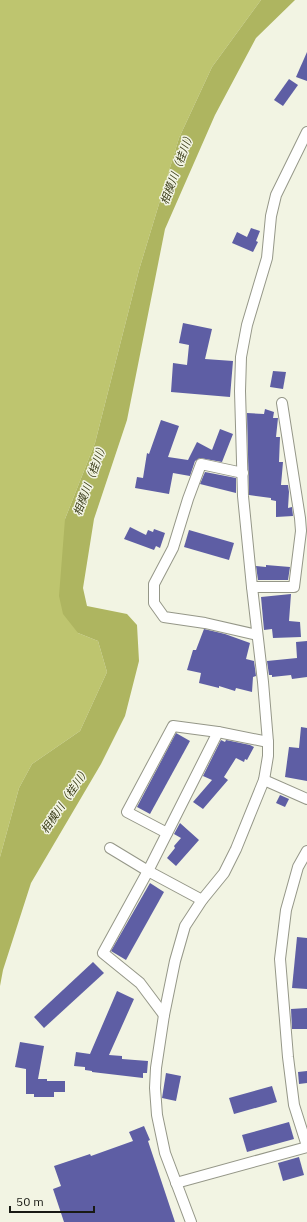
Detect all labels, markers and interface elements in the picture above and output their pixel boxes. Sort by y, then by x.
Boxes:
water label: 相模川（桂川） [157,129,197,207]
water label: 相模川（桂川） [70,440,110,518]
water label: 相模川（桂川） [38,764,92,836]
scale bar [10,1188,94,1214]
text: 50 m [16,1194,44,1209]

